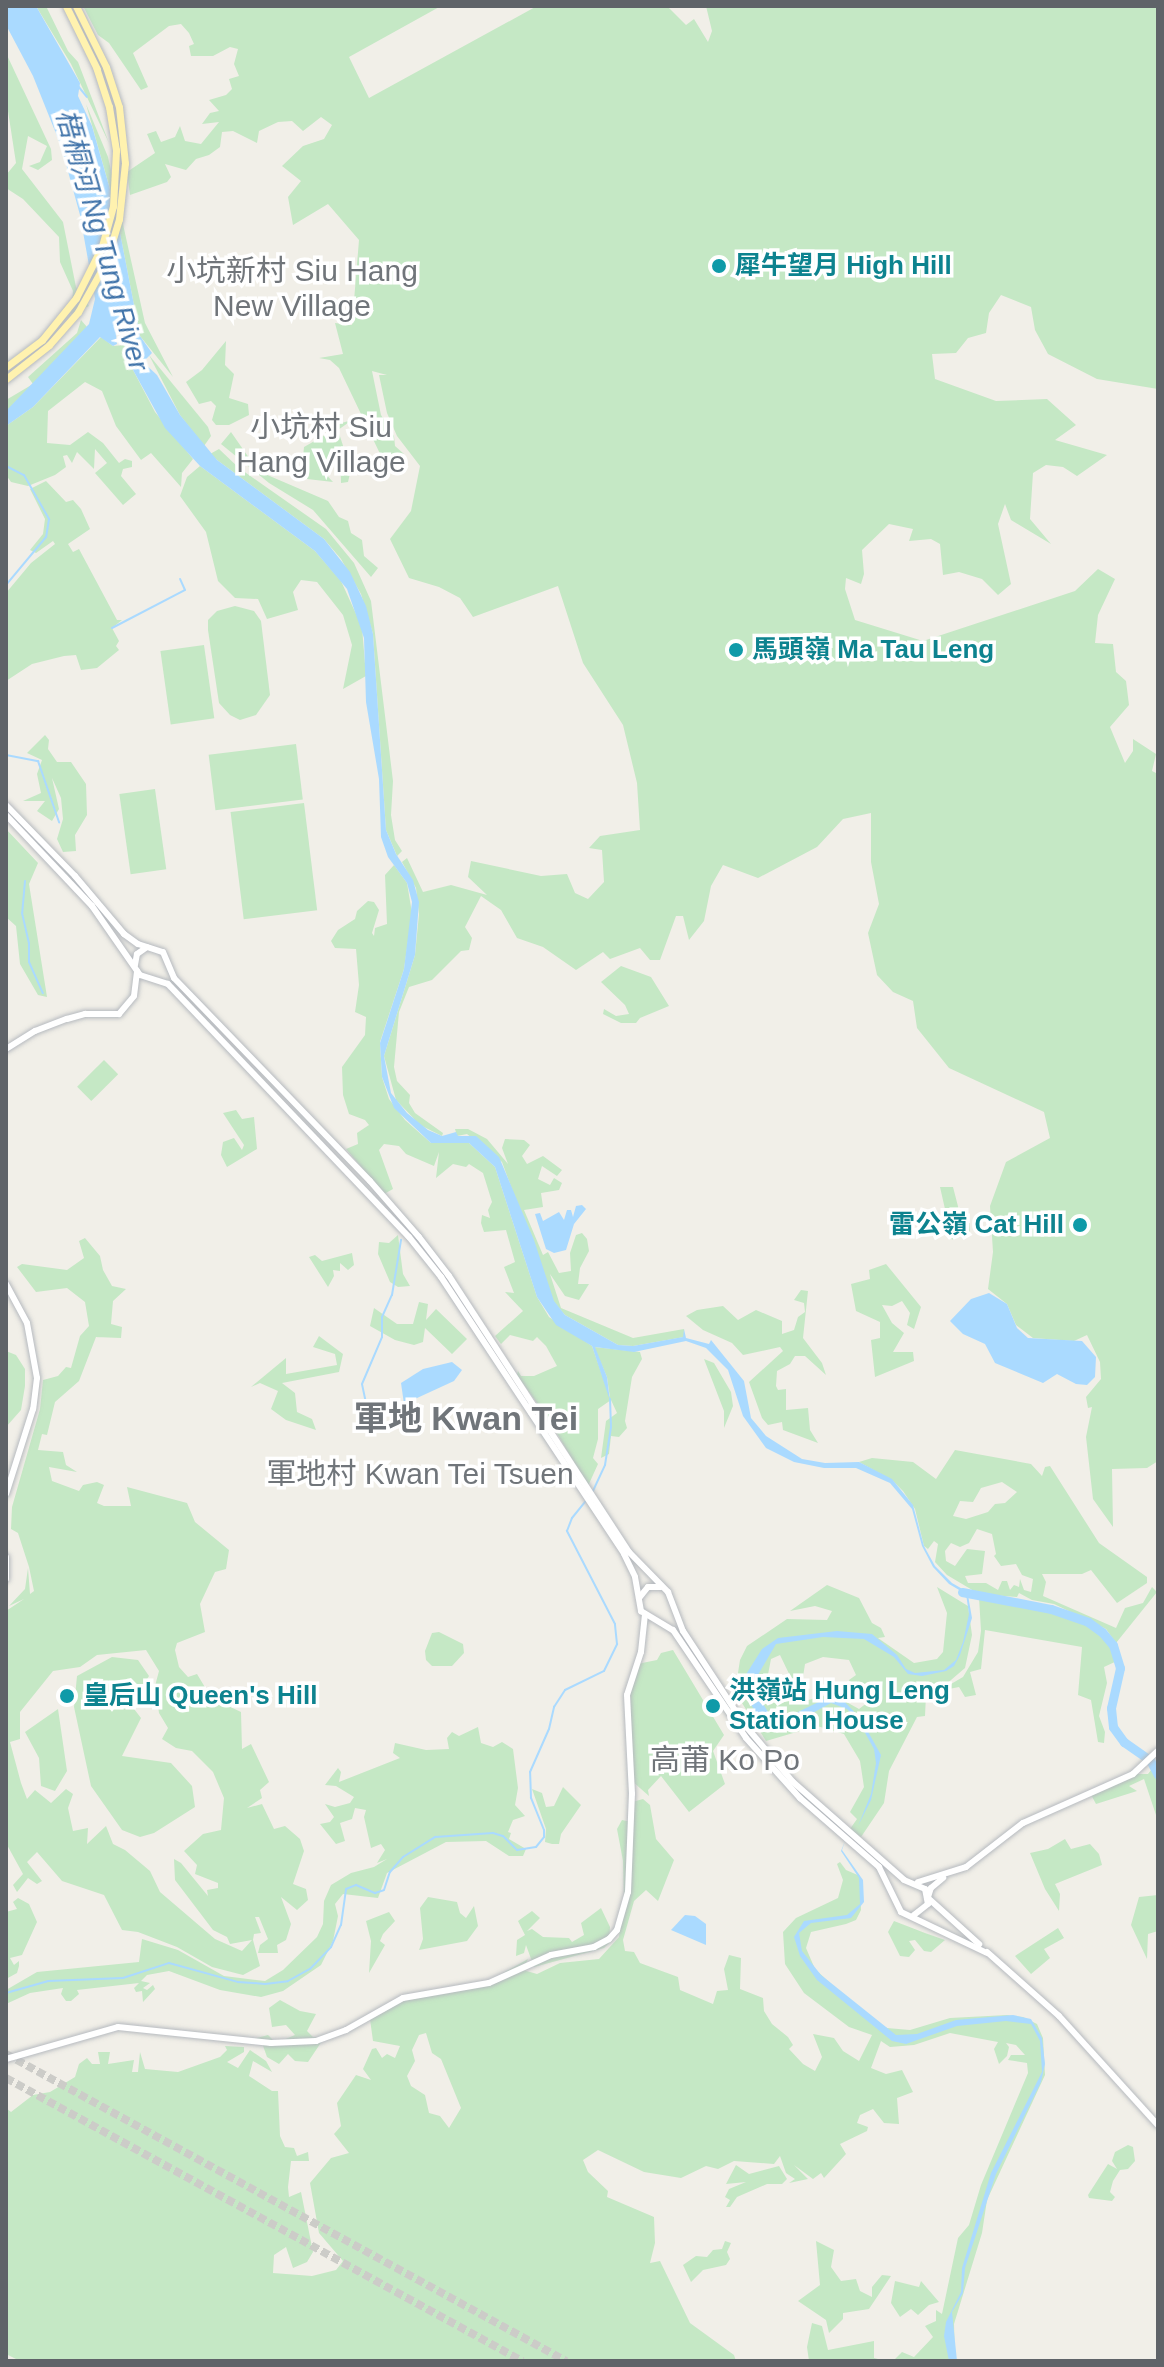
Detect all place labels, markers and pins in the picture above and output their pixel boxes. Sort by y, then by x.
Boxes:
place label: 犀牛望月 High Hill [735,250,952,282]
marker: 犀牛望月 High Hill [710,257,728,275]
place label: 馬頭嶺 Ma Tau Leng [752,634,994,666]
marker: 馬頭嶺 Ma Tau Leng [727,641,745,659]
place label: 雷公嶺 Cat Hill [889,1209,1064,1241]
marker: 雷公嶺 Cat Hill [1071,1216,1089,1234]
place label: 洪嶺站 Hung Leng Station House [729,1675,950,1736]
place label: 皇后山 Queen's Hill [83,1680,317,1712]
marker: 皇后山 Queen's Hill [58,1687,76,1705]
marker: 洪嶺站 Hung Leng Station House [704,1697,722,1715]

